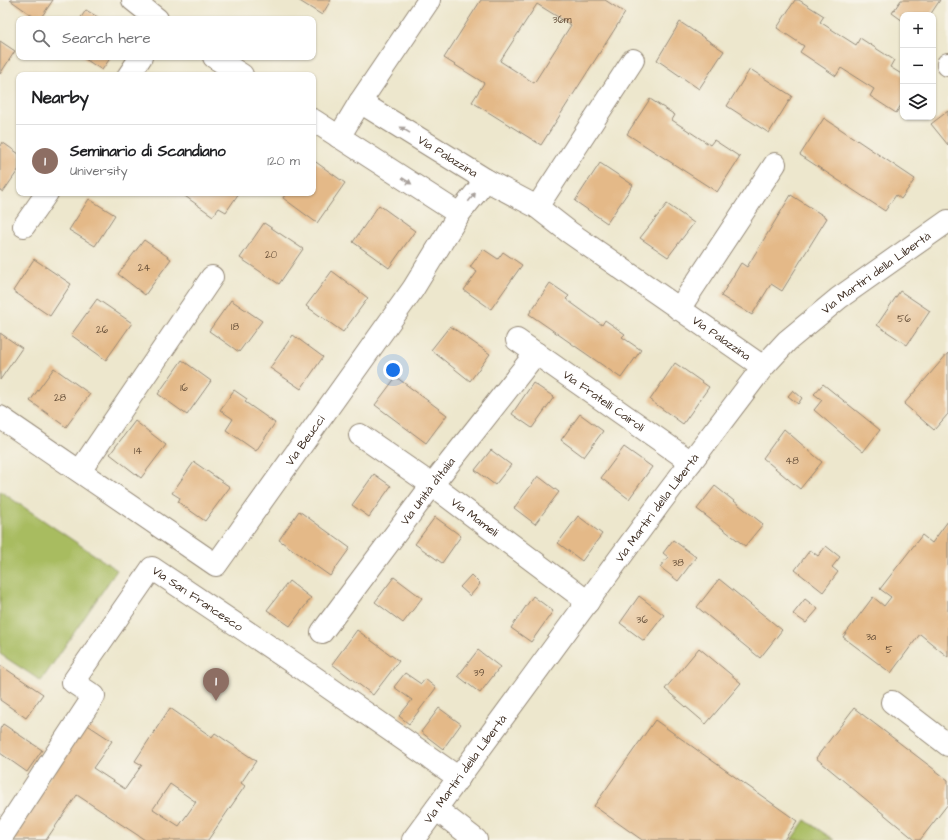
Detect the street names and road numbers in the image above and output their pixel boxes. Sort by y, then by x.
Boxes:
street label: Via Palazzina [414,132,481,182]
street label: Via Martiri della Libertà [818,228,934,318]
street label: Via Palazzina [688,312,754,365]
street label: Via Fratelli Cairoli [559,367,648,436]
street label: Via Beucci [281,412,329,469]
street label: Via Martiri della Libertà [611,450,703,566]
street label: Via Unità d'Italia [397,454,460,529]
street label: Via Mameli [447,494,502,541]
street label: Via San Francesco [148,562,246,636]
street label: Via Martiri della Libertà [420,711,511,827]

